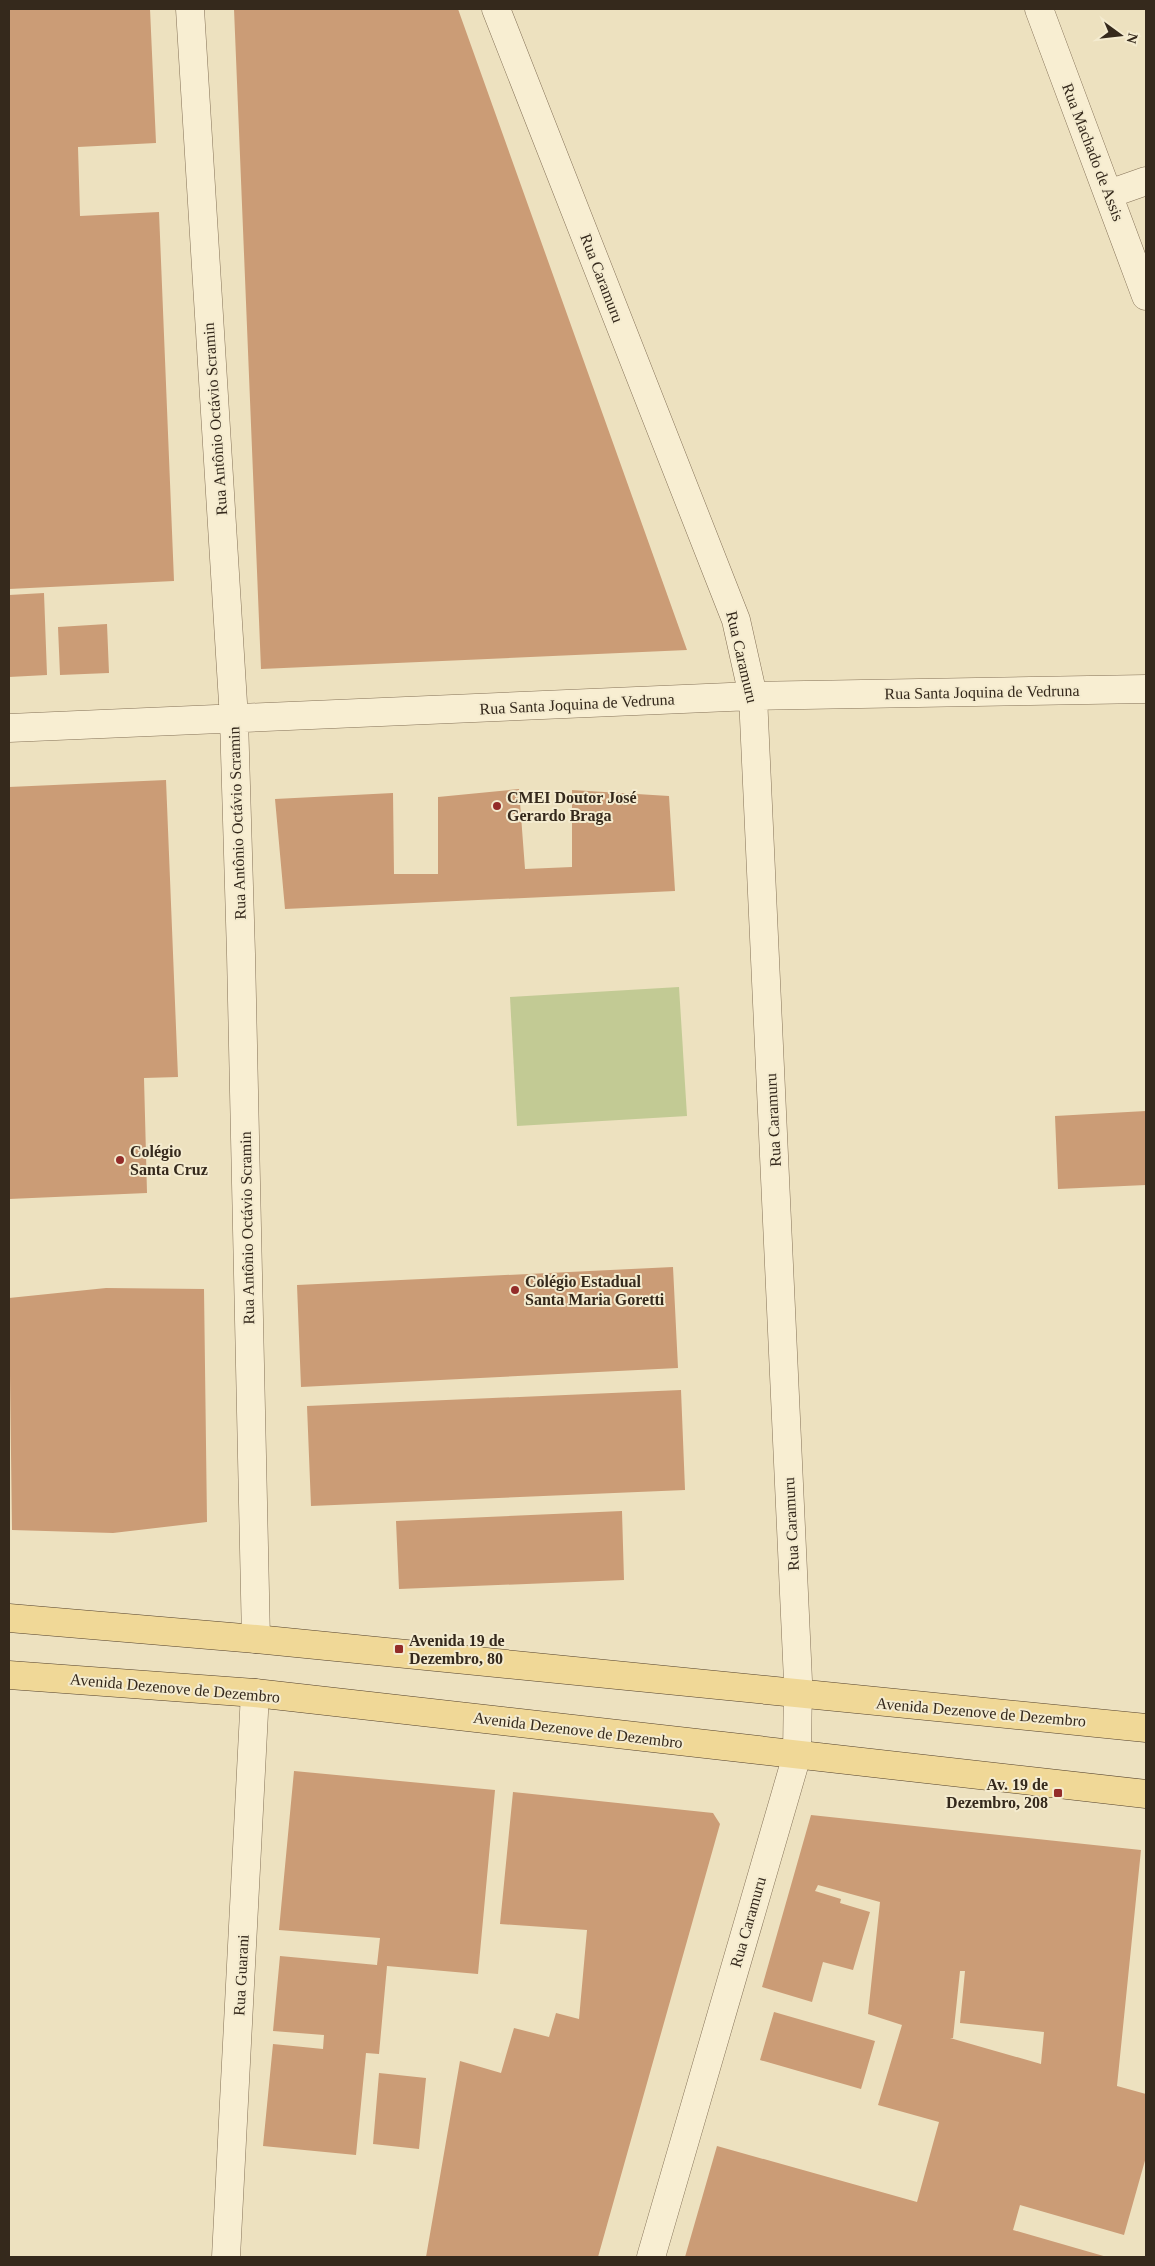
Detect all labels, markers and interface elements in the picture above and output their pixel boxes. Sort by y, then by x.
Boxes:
north arrow [1095,10,1145,60]
text: N [1124,31,1141,45]
street label: Rua Machado de Assis [1059,81,1127,223]
street label: Rua Caramuru [577,231,627,325]
street label: Rua Antônio Octávio Scramin [200,322,230,516]
street label: Rua Caramuru [723,609,761,705]
street label: Rua Santa Joquina de Vedruna [884,682,1080,703]
street label: Rua Santa Joquina de Vedruna [479,690,675,719]
street label: Rua Antônio Octávio Scramin [225,726,249,920]
place label: CMEI Doutor José Gerardo Braga [507,789,636,825]
marker: CMEI Doutor José Gerardo Braga [491,800,503,812]
street label: Rua Caramuru [762,1073,784,1167]
street label: Rua Antônio Octávio Scramin [237,1131,257,1325]
place label: Colégio Santa Cruz [130,1143,208,1178]
marker: Colégio Santa Cruz [114,1154,126,1166]
place label: Colégio Estadual Santa Maria Goretti [525,1273,665,1308]
marker: Colégio Estadual Santa Maria Goretti [509,1284,521,1296]
street label: Rua Caramuru [780,1477,802,1571]
place label: Avenida 19 de Dezembro, 80 [409,1632,505,1667]
marker: Avenida 19 de Dezembro, 80 [393,1643,405,1655]
street label: Avenida Dezenove de Dezembro [69,1670,281,1706]
street label: Avenida Dezenove de Dezembro [875,1694,1087,1730]
street label: Avenida Dezenove de Dezembro [472,1709,684,1751]
place label: Av. 19 de Dezembro, 208 [946,1776,1048,1811]
marker: Av. 19 de Dezembro, 208 [1052,1787,1064,1799]
street label: Rua Caramuru [727,1875,769,1969]
street label: Rua Guarani [230,1933,252,2016]

